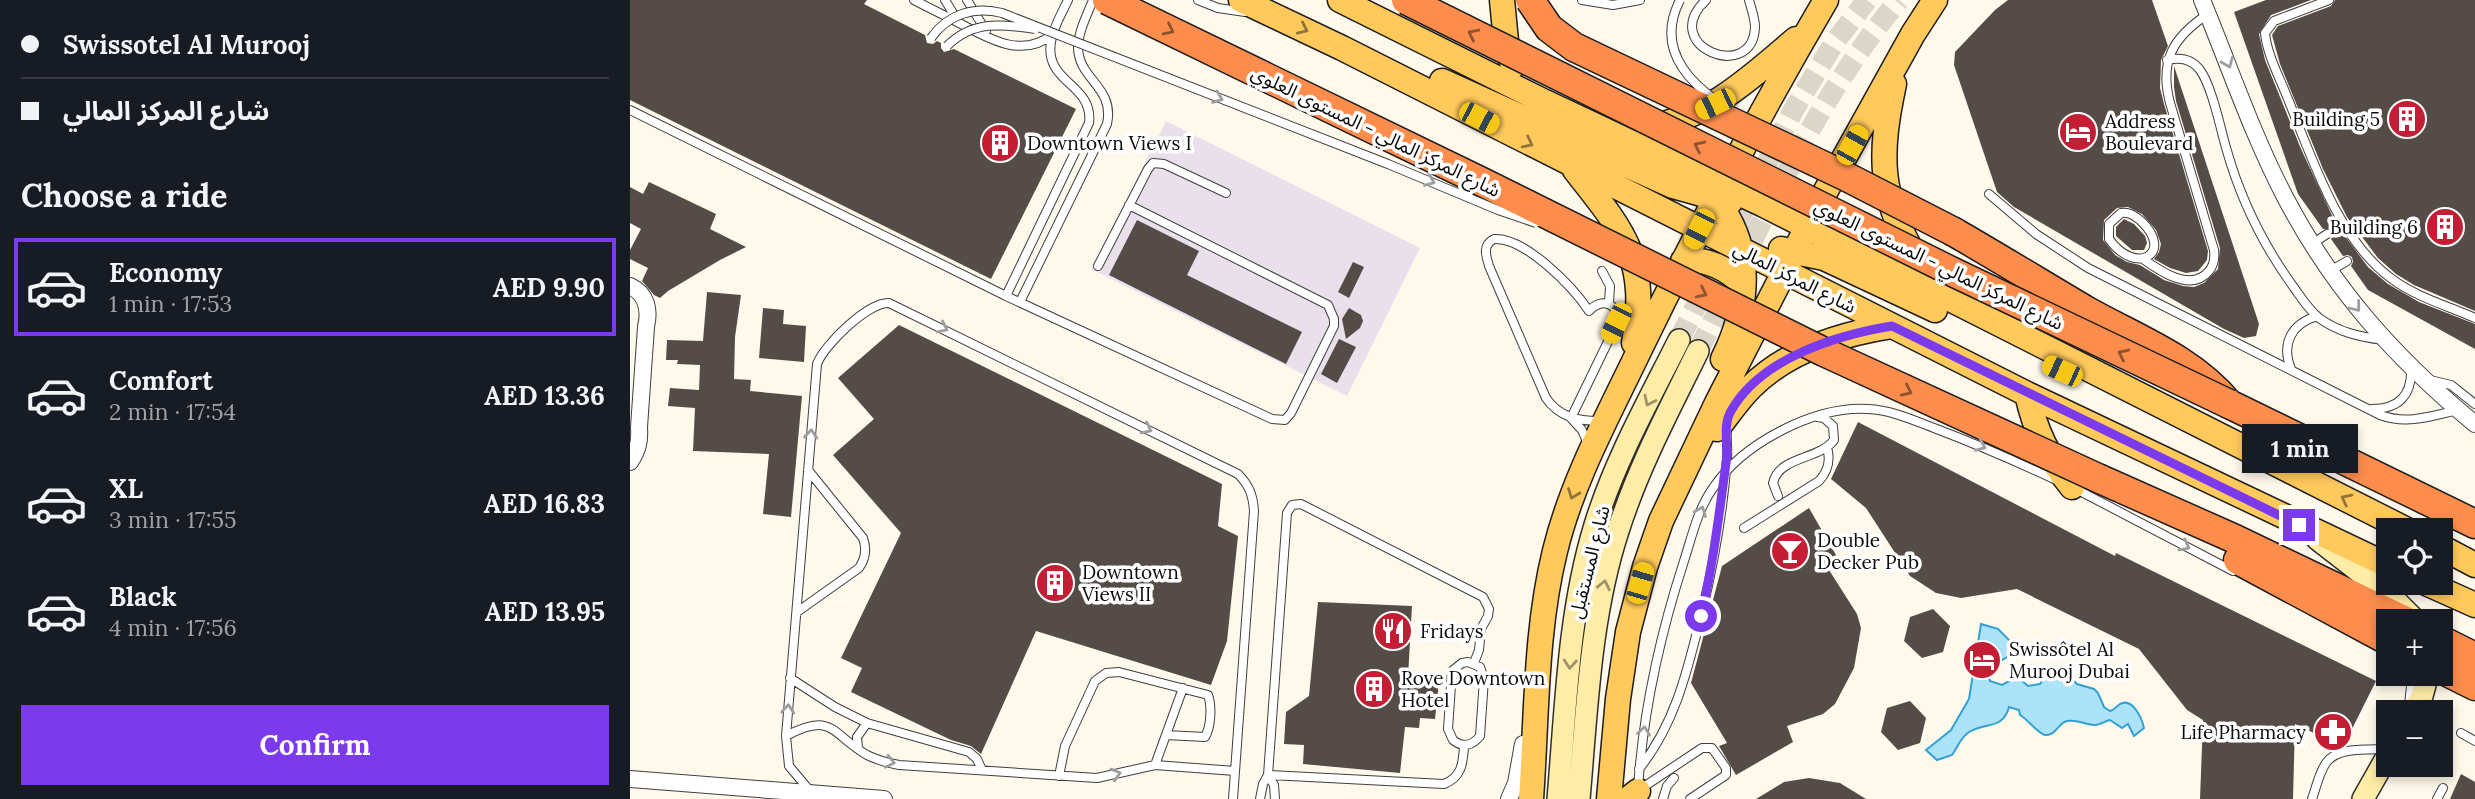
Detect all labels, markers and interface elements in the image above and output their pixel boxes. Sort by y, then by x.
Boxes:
one-way arrow [1162,21,1174,35]
one-way arrow [1296,21,1308,35]
text: Swissotel Al Murooj [63,28,310,61]
one-way arrow [1468,28,1480,42]
one-way arrow [2219,57,2233,69]
street label: شارع المركز المالي - المستوى العلوي [1246,60,1505,205]
car [1692,85,1739,123]
one-way arrow [1212,90,1224,104]
text: شارع المركز المالي [63,94,269,127]
building icon: Building 5 [2386,98,2428,140]
car [1456,99,1503,137]
place label: Building 5 [2292,107,2380,131]
place label: Address Boulevard [2104,109,2193,155]
hotel icon: Address Boulevard [2057,111,2099,153]
building icon: Downtown Views I [979,122,1021,164]
car [1833,122,1872,168]
place label: Downtown Views I [1027,131,1192,155]
one-way arrow [1521,134,1533,148]
one-way arrow [1694,140,1706,154]
one-way arrow [1423,173,1435,187]
text: Choose a ride [21,175,228,216]
street label: شارع المركز المالي - المستوى العلوي [1809,193,2068,338]
car [1681,206,1718,252]
building icon: Building 6 [2424,206,2466,248]
place label: Building 6 [2330,215,2418,239]
street label: شارع المركز المالي [1728,236,1860,321]
icon: car [25,256,88,319]
text: Economy [109,256,222,289]
text: AED 9.90 [493,271,605,304]
one-way arrow [1695,285,1707,299]
text: 1 min · 17:53 [109,289,232,318]
one-way arrow [2348,299,2361,311]
car [1598,300,1635,346]
one-way arrow [936,320,948,334]
one-way arrow [2118,348,2130,362]
car [2039,353,2086,389]
icon: car [25,364,88,427]
text: Comfort [109,364,213,397]
text: AED 13.36 [484,379,605,412]
one-way arrow [1900,383,1913,397]
one-way arrow [1643,394,1657,406]
text: 2 min · 17:54 [109,397,236,426]
one-way arrow [1140,420,1152,434]
callout: 1 min [2241,424,2357,472]
one-way arrow [803,428,818,439]
text: 1 min [2271,434,2329,463]
one-way arrow [1974,437,1986,451]
icon: car [25,472,88,535]
text: XL [109,472,143,505]
text: AED 16.83 [484,487,605,520]
one-way arrow [1567,488,1581,500]
one-way arrow [2341,494,2353,508]
street label: شارع المستقبل [1563,503,1617,621]
text: 3 min · 17:55 [109,505,237,534]
one-way arrow [1693,506,1707,518]
route end [2283,509,2315,541]
map controls [2376,518,2453,777]
button: locate [2376,518,2453,595]
place label: Double Decker Pub [1817,528,1919,574]
bar icon: Double Decker Pub [1769,530,1811,572]
one-way arrow [2178,538,2190,551]
place label: Downtown Views II [1081,560,1179,606]
car [1625,560,1656,606]
building icon: Downtown Views II [1034,562,1076,604]
one-way arrow [1595,579,1610,591]
icon: car [25,580,88,643]
text: Black [109,580,177,613]
text: AED 13.95 [485,595,605,628]
route start [1685,600,1717,632]
button: + [2376,609,2453,686]
restaurant icon: Fridays [1372,610,1414,652]
text: 4 min · 17:56 [109,613,237,642]
place label: Fridays [1420,619,1484,643]
place label: Swissôtel Al Murooj Dubai [2009,637,2130,683]
hotel icon: Swissôtel Al Murooj Dubai [1961,639,2003,681]
one-way arrow [1563,659,1578,670]
place label: Rove Downtown Hotel [1401,666,1545,712]
building icon: Rove Downtown Hotel [1353,668,1395,710]
button: − [2376,700,2453,777]
one-way arrow [780,704,795,715]
button: Confirm [21,705,609,785]
pharmacy icon: Life Pharmacy [2312,711,2354,753]
place label: Life Pharmacy [2180,720,2306,744]
one-way arrow [1636,725,1651,737]
one-way arrow [884,754,896,769]
one-way arrow [1109,768,1121,783]

